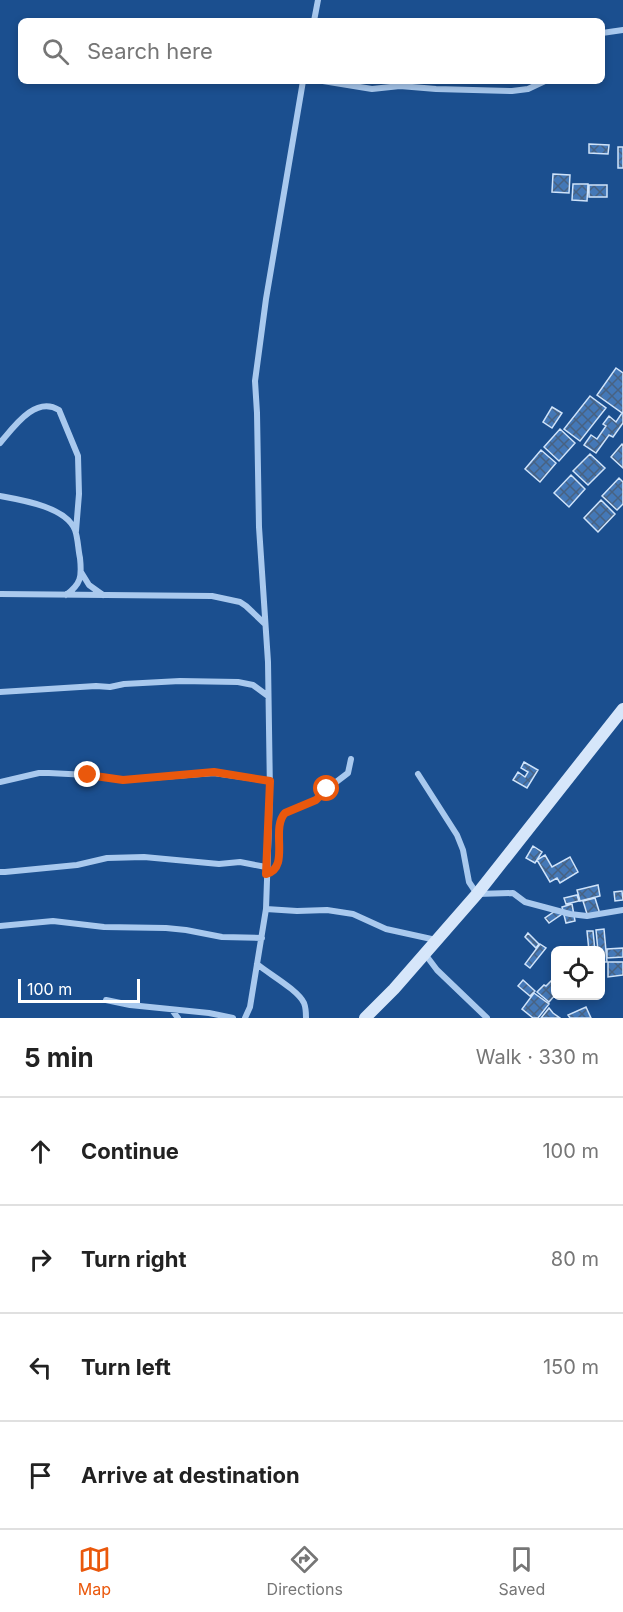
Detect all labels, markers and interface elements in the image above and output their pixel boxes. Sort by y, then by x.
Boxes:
search box [18,18,605,84]
icon: search [39,35,72,68]
text: Search here [87,38,213,64]
route end [74,761,100,787]
route start [313,775,339,801]
map controls [551,946,605,1000]
button: locate [551,946,605,1000]
scale bar [18,976,140,1004]
text: 100 m [27,979,72,999]
text: 5 min [24,1042,94,1073]
text: Walk · 330 m [476,1045,599,1069]
icon: ahead [24,1135,57,1168]
text: Continue [81,1138,179,1164]
text: 100 m [542,1139,599,1163]
icon: right [24,1243,57,1276]
text: Turn right [81,1246,187,1272]
text: 80 m [551,1247,599,1271]
icon: left [24,1351,57,1384]
text: Turn left [81,1354,171,1380]
text: 150 m [543,1355,599,1379]
icon: arrive [24,1459,57,1492]
text: Arrive at destination [81,1462,300,1488]
tab: Map [78,1543,111,1599]
tab: Directions [267,1543,343,1599]
tab: Saved [498,1543,545,1599]

